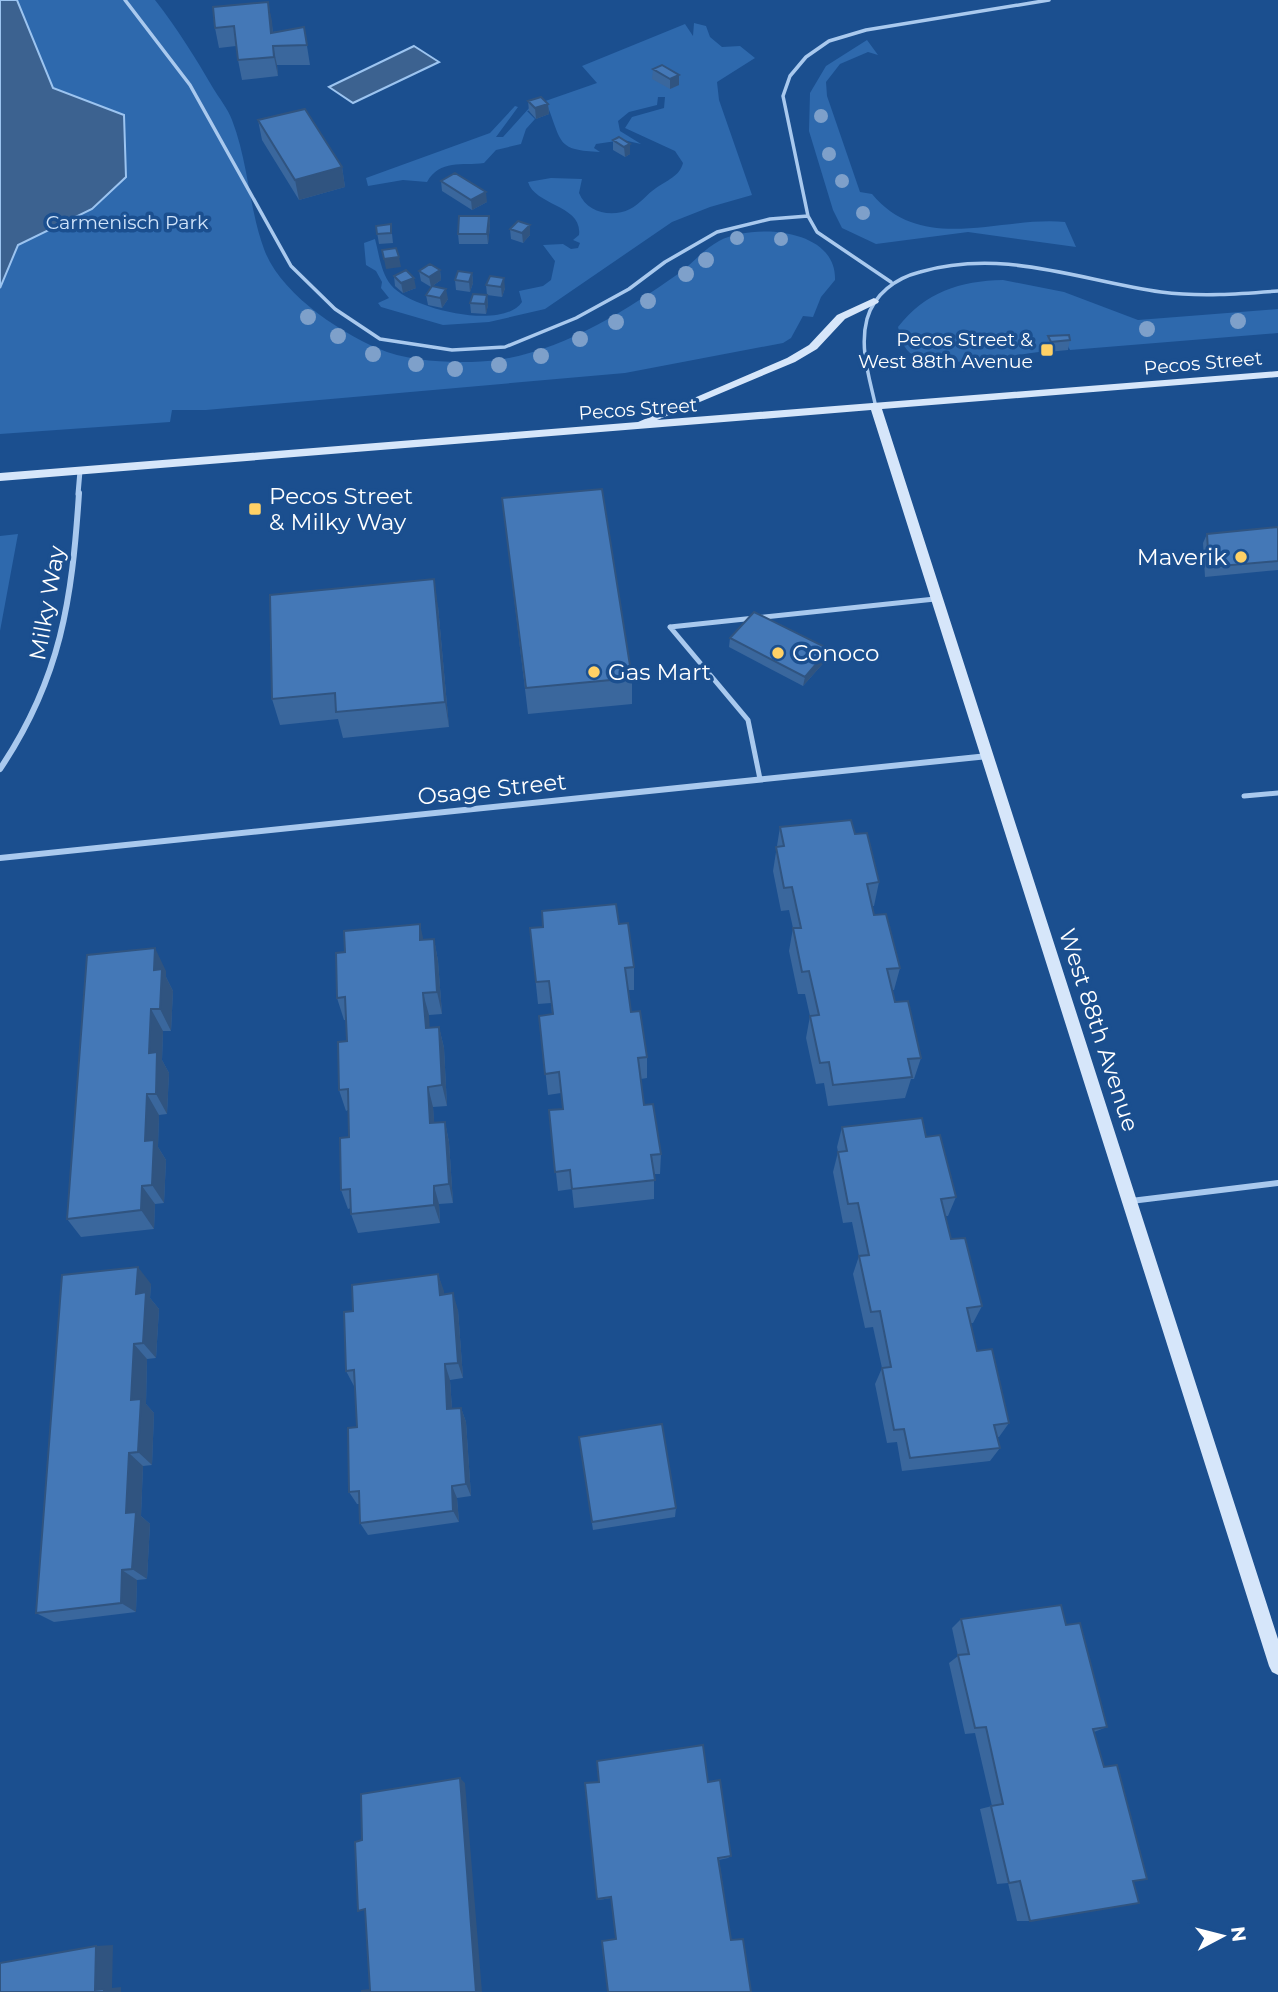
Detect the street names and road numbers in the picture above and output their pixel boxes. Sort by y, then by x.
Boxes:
street label: Pecos Street [1143,346,1264,380]
street label: Pecos Street [578,393,698,425]
street label: Milky Way [23,543,71,662]
street label: Osage Street [416,767,568,811]
street label: West 88th Avenue [1053,925,1145,1135]

